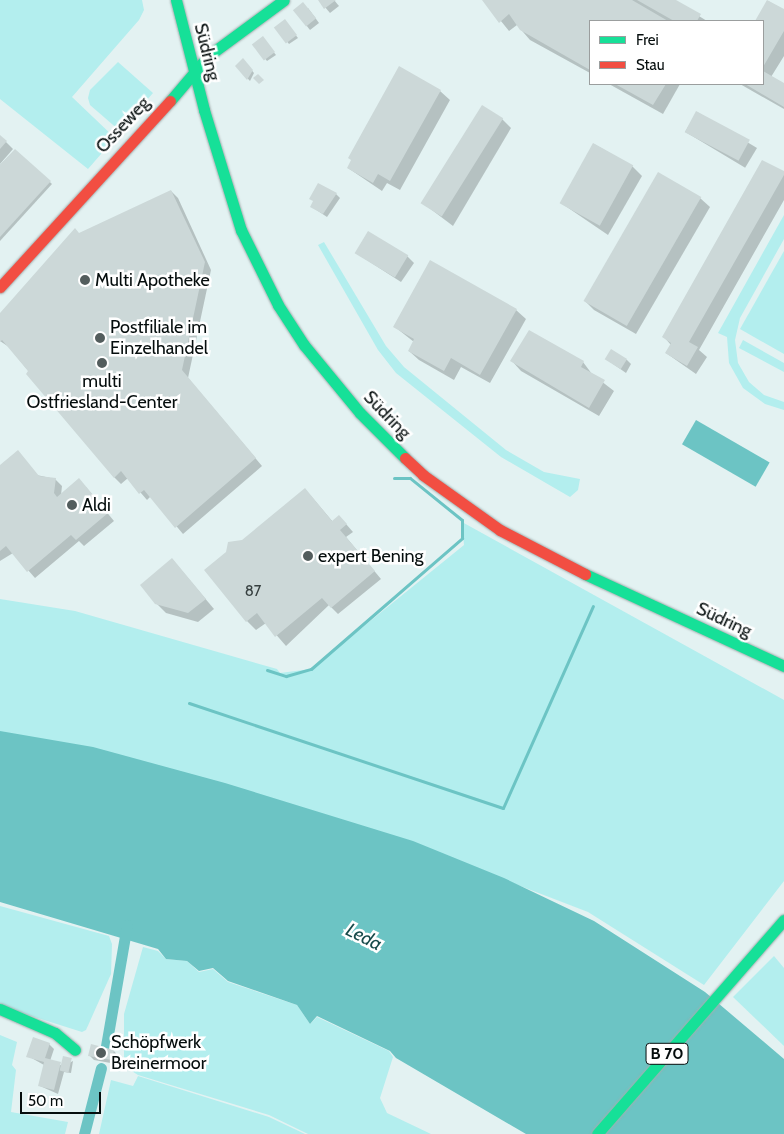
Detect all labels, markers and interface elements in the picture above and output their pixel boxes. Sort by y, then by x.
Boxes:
legend [589,20,764,85]
street label: Südring [189,21,225,83]
text: Frei [636,31,659,49]
text: Stau [636,56,665,74]
street label: Osseweg [92,92,154,158]
place label: Multi Apotheke [95,269,210,291]
marker: Multi Apotheke [79,274,91,286]
place label: Postfiliale im Einzelhandel [110,317,208,359]
marker: Postfiliale im Einzelhandel [94,332,106,344]
marker: multi Ostfriesland-Center [96,357,108,369]
place label: multi Ostfriesland-Center [27,371,177,414]
street label: Südring [359,387,415,443]
place label: Aldi [82,494,111,516]
marker: Aldi [66,499,78,511]
place label: expert Bening [318,545,424,567]
marker: expert Bening [302,550,314,562]
house number: 87 [245,583,261,601]
street label: Südring [693,598,755,642]
water label: Leda [342,918,386,956]
place label: Schöpfwerk Breinermoor [111,1032,206,1074]
road number: B 70 [644,1040,690,1068]
marker: Schöpfwerk Breinermoor [95,1047,107,1059]
scale bar [22,1082,104,1114]
text: 50 m [28,1092,63,1110]

